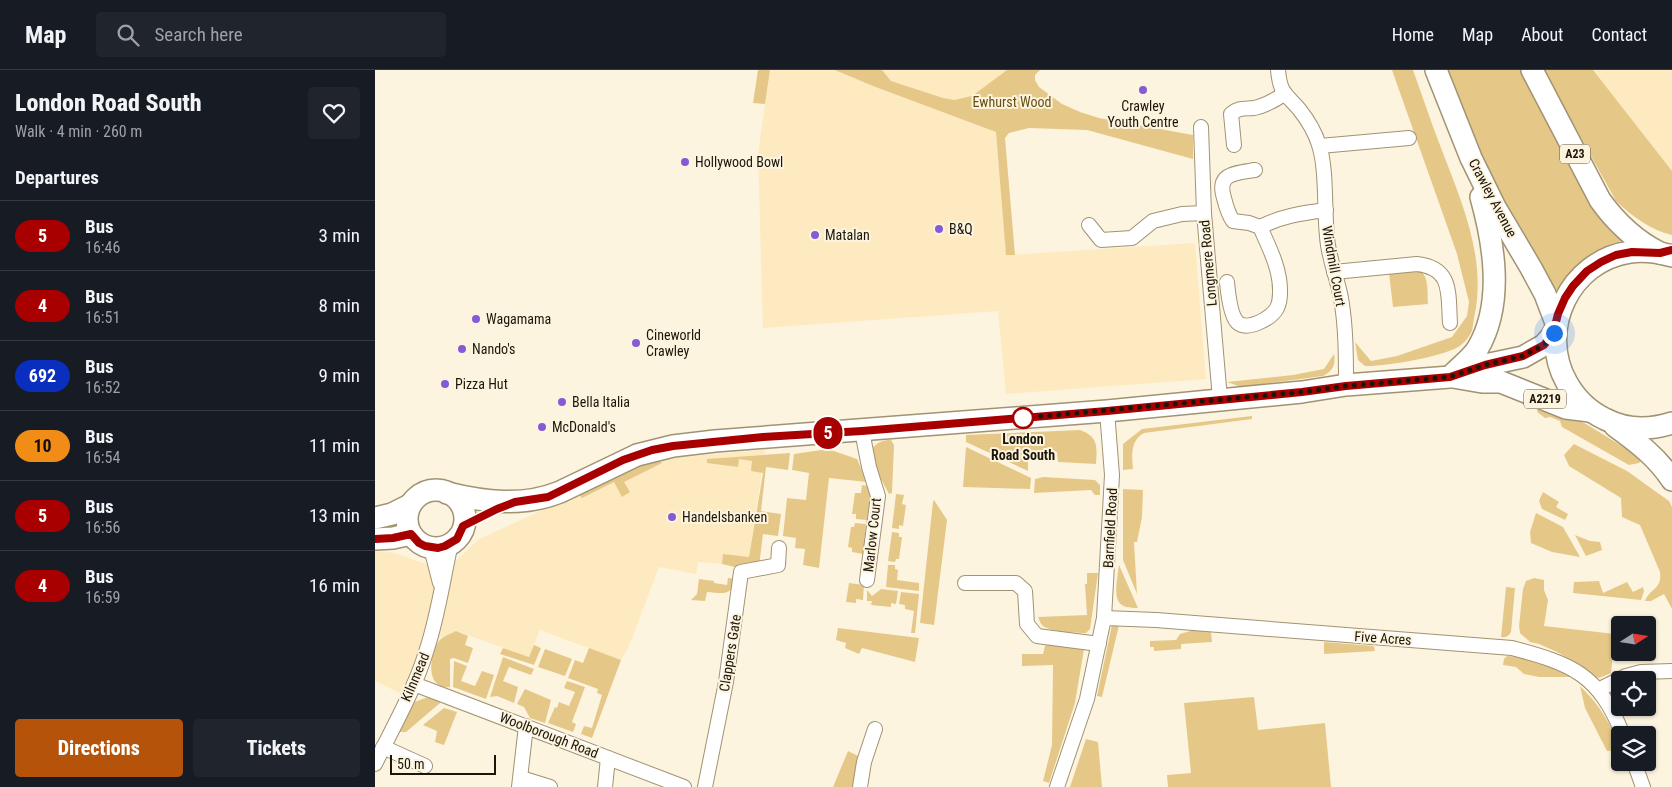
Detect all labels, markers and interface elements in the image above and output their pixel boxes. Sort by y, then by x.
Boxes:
search box [96,12,446,57]
text: Map [25,21,66,49]
icon: search [114,21,142,49]
text: Search here [154,23,243,46]
text: Home [1392,24,1434,45]
text: Map [1462,24,1493,45]
text: About [1521,24,1563,45]
text: Contact [1591,24,1647,45]
marker: Crawley Youth Centre [1137,84,1149,96]
button: heart [308,87,360,139]
text: London Road South [15,89,202,117]
park label: Ewhurst Wood [973,94,1051,110]
place label: Crawley Youth Centre [1108,98,1179,130]
text: Walk · 4 min · 260 m [15,122,142,141]
road number: A23 [1560,144,1590,164]
place label: Hollywood Bowl [695,154,783,170]
marker: Hollywood Bowl [679,156,691,168]
street label: Crawley Avenue [1466,156,1521,240]
text: Departures [15,166,99,189]
text: Bus [85,215,114,238]
street label: Longmere Road [1196,219,1220,307]
place label: B&Q [949,221,973,237]
marker: B&Q [933,223,945,235]
text: 3 min [318,224,360,247]
street label: Windmill Court [1319,224,1349,308]
text: 5 [38,225,47,246]
place label: Matalan [825,227,870,243]
marker: Matalan [809,229,821,241]
text: 16:46 [85,238,120,257]
text: Bus [85,285,114,308]
text: 8 min [318,294,360,317]
text: 4 [38,295,47,316]
text: 16:51 [85,308,120,327]
place label: Wagamama [486,311,551,327]
marker: Wagamama [470,313,482,325]
your location [1542,321,1567,346]
place label: Cineworld Crawley [646,327,701,359]
marker: Cineworld Crawley [630,337,642,349]
place label: Nando's [472,341,516,357]
marker: Nando's [456,343,468,355]
text: Bus [85,355,114,378]
text: 9 min [318,364,360,387]
text: 692 [29,365,56,386]
place label: Pizza Hut [455,376,508,392]
text: 16:52 [85,378,120,397]
marker: Pizza Hut [439,378,451,390]
road number: A2219 [1524,390,1566,408]
place label: Bella Italia [572,394,630,410]
marker: Bella Italia [556,396,568,408]
marker: London Road South [1012,407,1034,429]
line badge: 5 [812,417,844,449]
place label: McDonald's [552,419,616,435]
marker: McDonald's [536,421,548,433]
text: 5 [823,422,833,443]
text: Bus [85,425,114,448]
place label: London Road South [991,431,1055,463]
text: 11 min [309,434,360,457]
text: 10 [33,435,52,456]
text: 16:54 [85,448,120,467]
street label: Barnfield Road [1100,487,1120,569]
text: Bus [85,495,114,518]
street label: Marlow Court [860,497,884,573]
text: 13 min [309,504,360,527]
text: 5 [38,505,47,526]
place label: Handelsbanken [682,509,767,525]
marker: Handelsbanken [666,511,678,523]
text: 16:56 [85,518,120,537]
text: Bus [85,565,114,588]
text: 16 min [309,574,360,597]
text: 4 [38,575,47,596]
text: 16:59 [85,588,120,607]
street label: Clappers Gate [716,613,744,693]
north arrow [1611,616,1656,661]
map controls [1611,616,1656,771]
street label: Five Acres [1354,628,1412,648]
street label: Kilnmead [398,650,432,704]
button: locate [1611,671,1656,716]
street label: Woolborough Road [497,709,601,761]
button: Directions [15,719,183,777]
button: Tickets [193,719,360,777]
button: layers [1611,726,1656,771]
scale bar [390,752,496,775]
text: 50 m [397,756,425,772]

